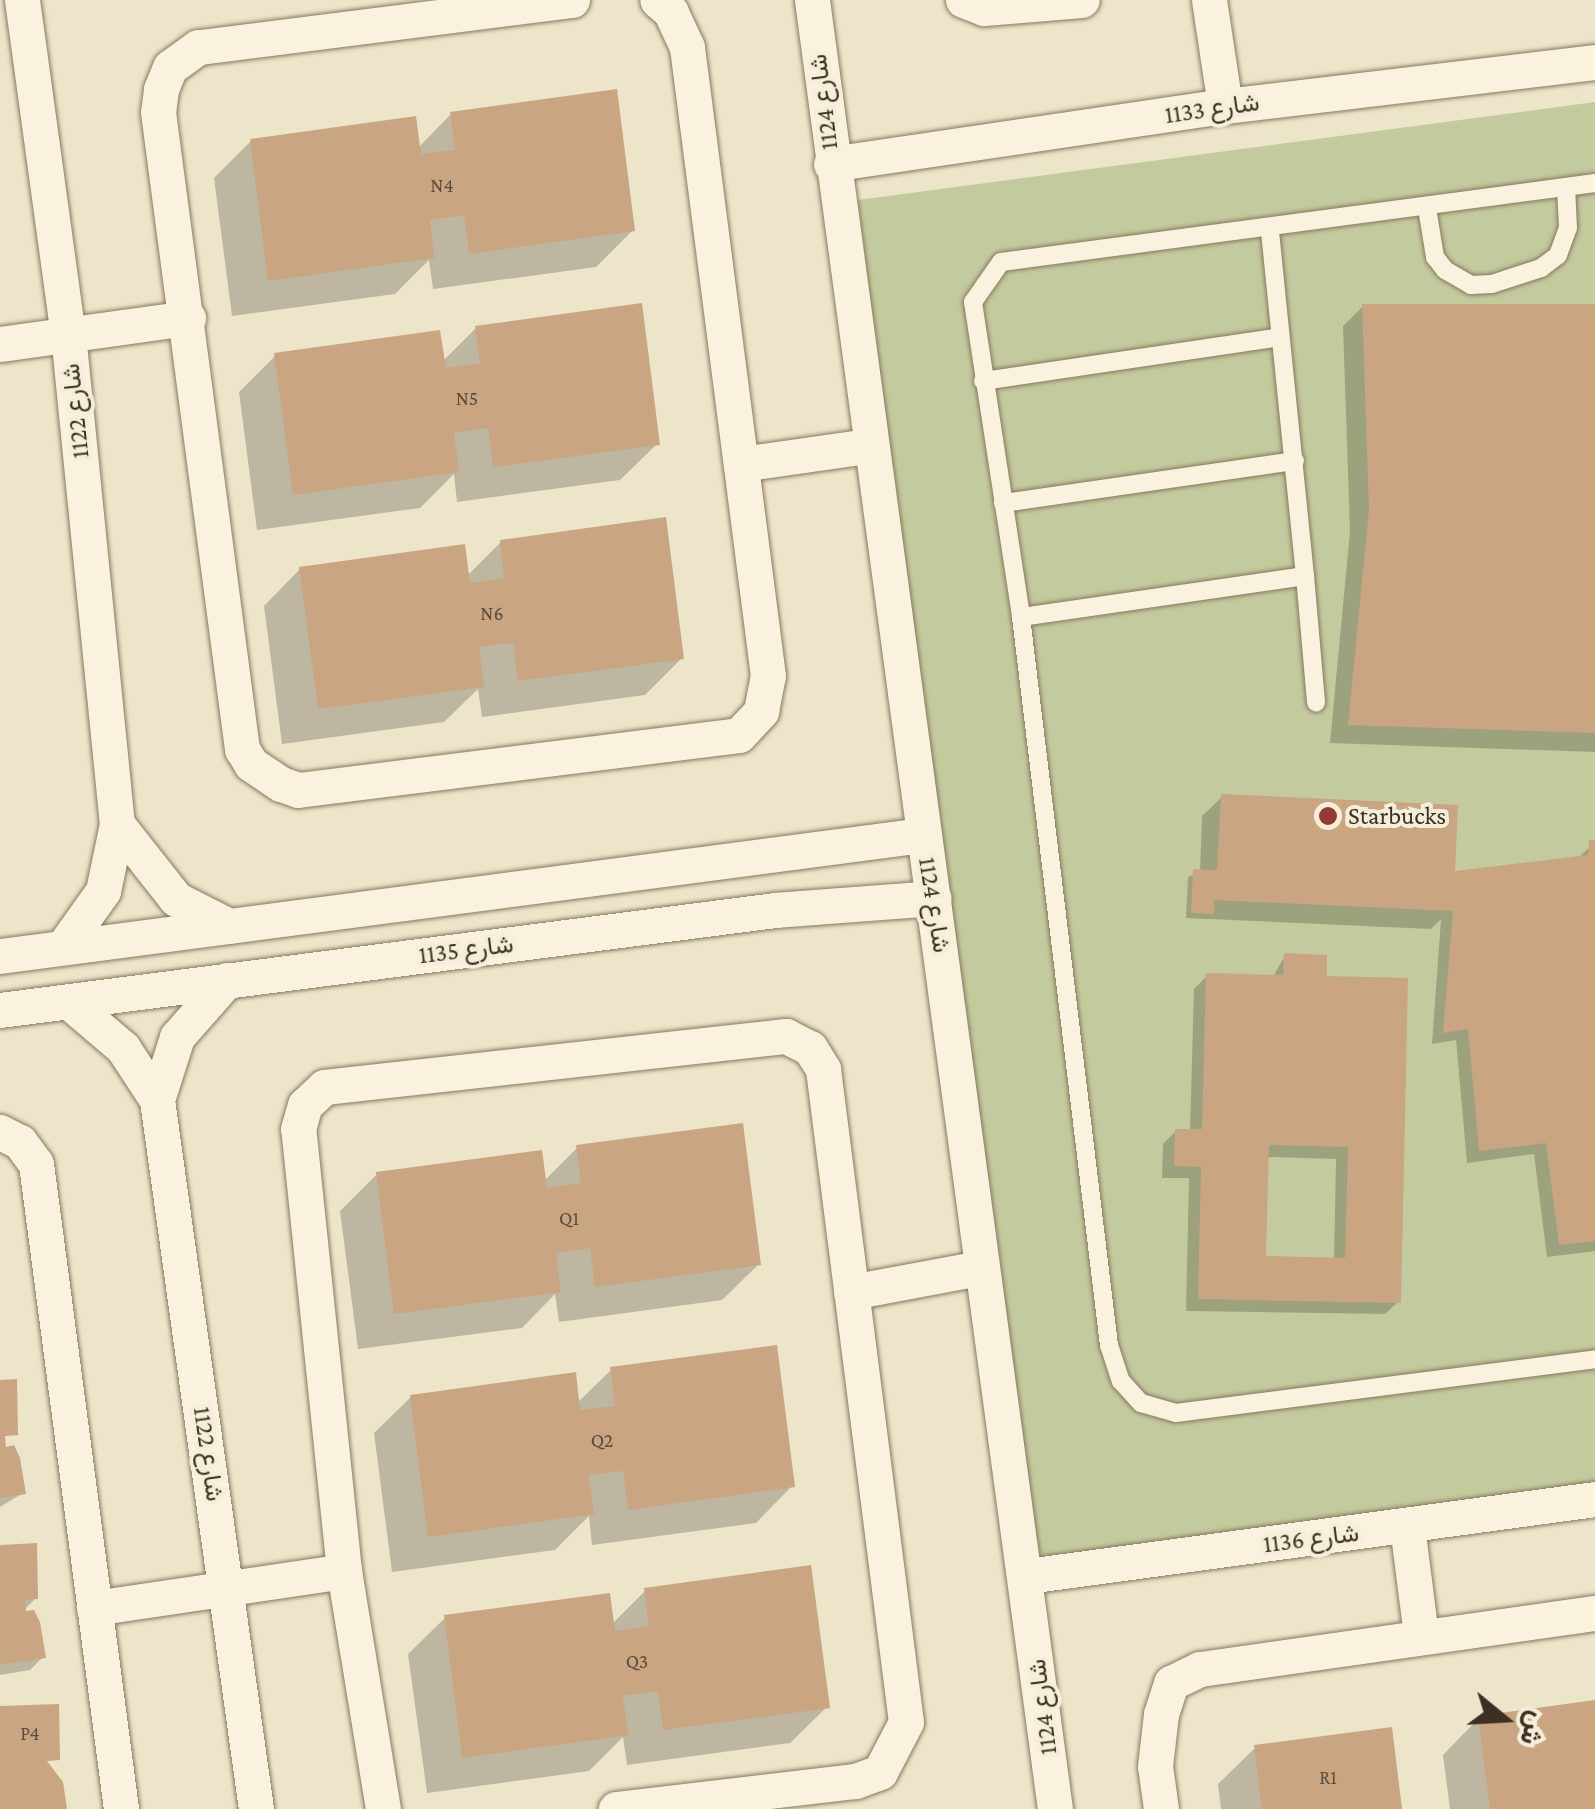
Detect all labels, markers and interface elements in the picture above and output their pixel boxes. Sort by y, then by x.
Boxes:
street label: شارع 1124 [803,52,845,152]
street label: شارع 1133 [1163,88,1261,130]
house number: N4 [430,173,454,197]
street label: شارع 1122 [56,362,96,460]
house number: N5 [456,386,478,410]
house number: N6 [480,601,504,625]
place label: Starbucks [1348,801,1446,831]
marker: Starbucks [1317,805,1339,827]
street label: شارع 1124 [912,855,956,955]
street label: شارع 1135 [417,929,515,971]
house number: Q1 [559,1206,579,1230]
street label: شارع 1122 [187,1405,229,1503]
house number: Q2 [591,1428,613,1452]
street label: شارع 1136 [1261,1518,1361,1560]
house number: Q3 [626,1649,648,1673]
street label: شارع 1124 [1022,1657,1064,1757]
north arrow [1455,1669,1555,1769]
text: ش [1514,1708,1554,1749]
house number: P4 [20,1721,40,1745]
house number: R1 [1319,1765,1337,1789]

